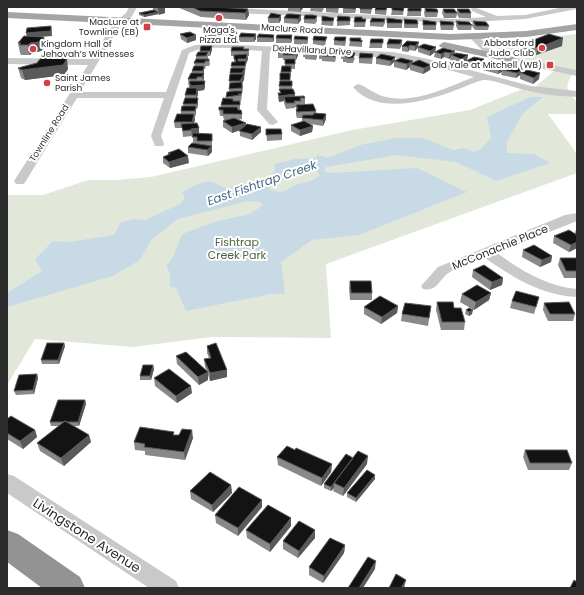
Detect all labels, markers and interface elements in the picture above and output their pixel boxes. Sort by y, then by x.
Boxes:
marker: Moga's Pizza Ltd. [214,13,224,23]
place label: MacLure at Townline (EB) [79,16,139,38]
street label: Maclure Road [261,21,323,37]
marker: MacLure at Townline (EB) [142,22,152,32]
place label: Moga's Pizza Ltd. [199,24,239,46]
place label: Abbotsford Judo Club [484,37,534,59]
place label: Kingdom Hall of Jehovah’s Witnesses [41,38,134,60]
street label: DeHavilland Drive [272,42,352,58]
marker: Abbotsford Judo Club [537,43,547,53]
marker: Kingdom Hall of Jehovah’s Witnesses [28,44,38,54]
place label: Old Yale at Mitchell (WB) [432,59,542,71]
marker: Old Yale at Mitchell (WB) [545,60,555,70]
place label: Saint James Parish [55,72,111,94]
marker: Saint James Parish [42,78,52,88]
street label: Townline Road [27,102,71,164]
water label: East Fishtrap Creek [205,156,320,209]
street label: McConachie Place [450,220,551,274]
park label: Fishtrap Creek Park [208,234,267,263]
street label: Livingstone Avenue [29,493,144,577]

